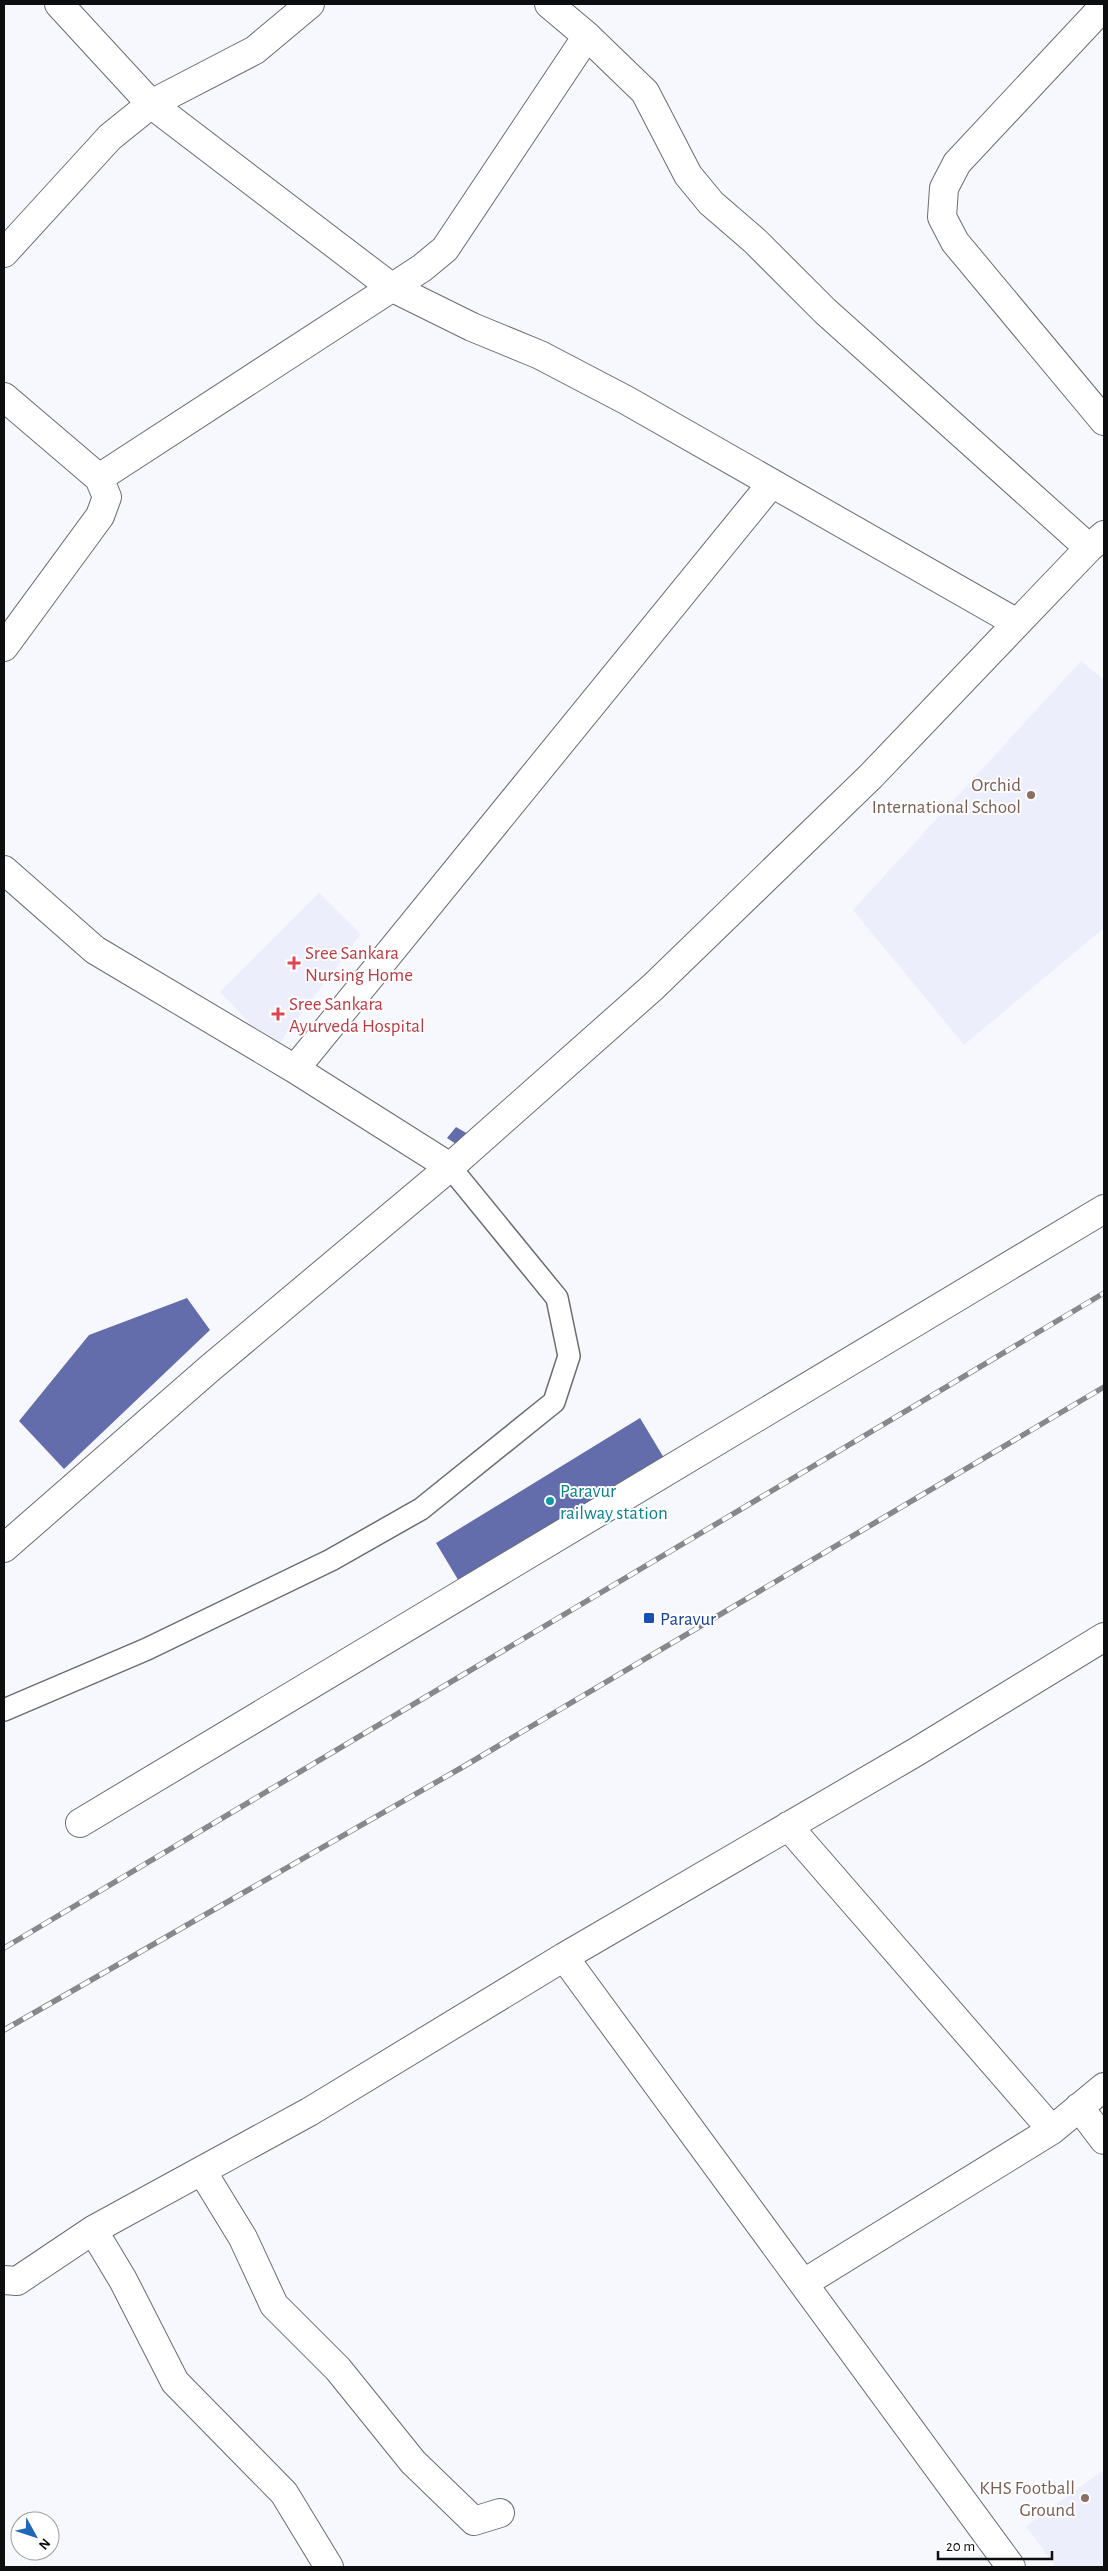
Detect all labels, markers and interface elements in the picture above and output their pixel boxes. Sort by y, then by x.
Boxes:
place label: Orchid International School [872,776,1021,817]
marker: Orchid International School [1025,789,1037,801]
place label: Sree Sankara Nursing Home [305,944,413,985]
marker: Sree Sankara Nursing Home [287,956,301,970]
place label: Sree Sankara Ayurveda Hospital [289,995,425,1036]
marker: Sree Sankara Ayurveda Hospital [271,1007,285,1021]
place label: Paravur railway station [560,1482,668,1523]
marker: Paravur railway station [544,1495,556,1507]
place label: Paravur [660,1610,716,1629]
marker: Paravur [642,1611,656,1625]
place label: KHS Football Ground [979,2479,1075,2520]
marker: KHS Football Ground [1079,2492,1091,2504]
north arrow [10,2511,60,2561]
scale bar [938,2528,1052,2560]
text: N [36,2535,53,2552]
text: 20 m [946,2539,975,2554]

